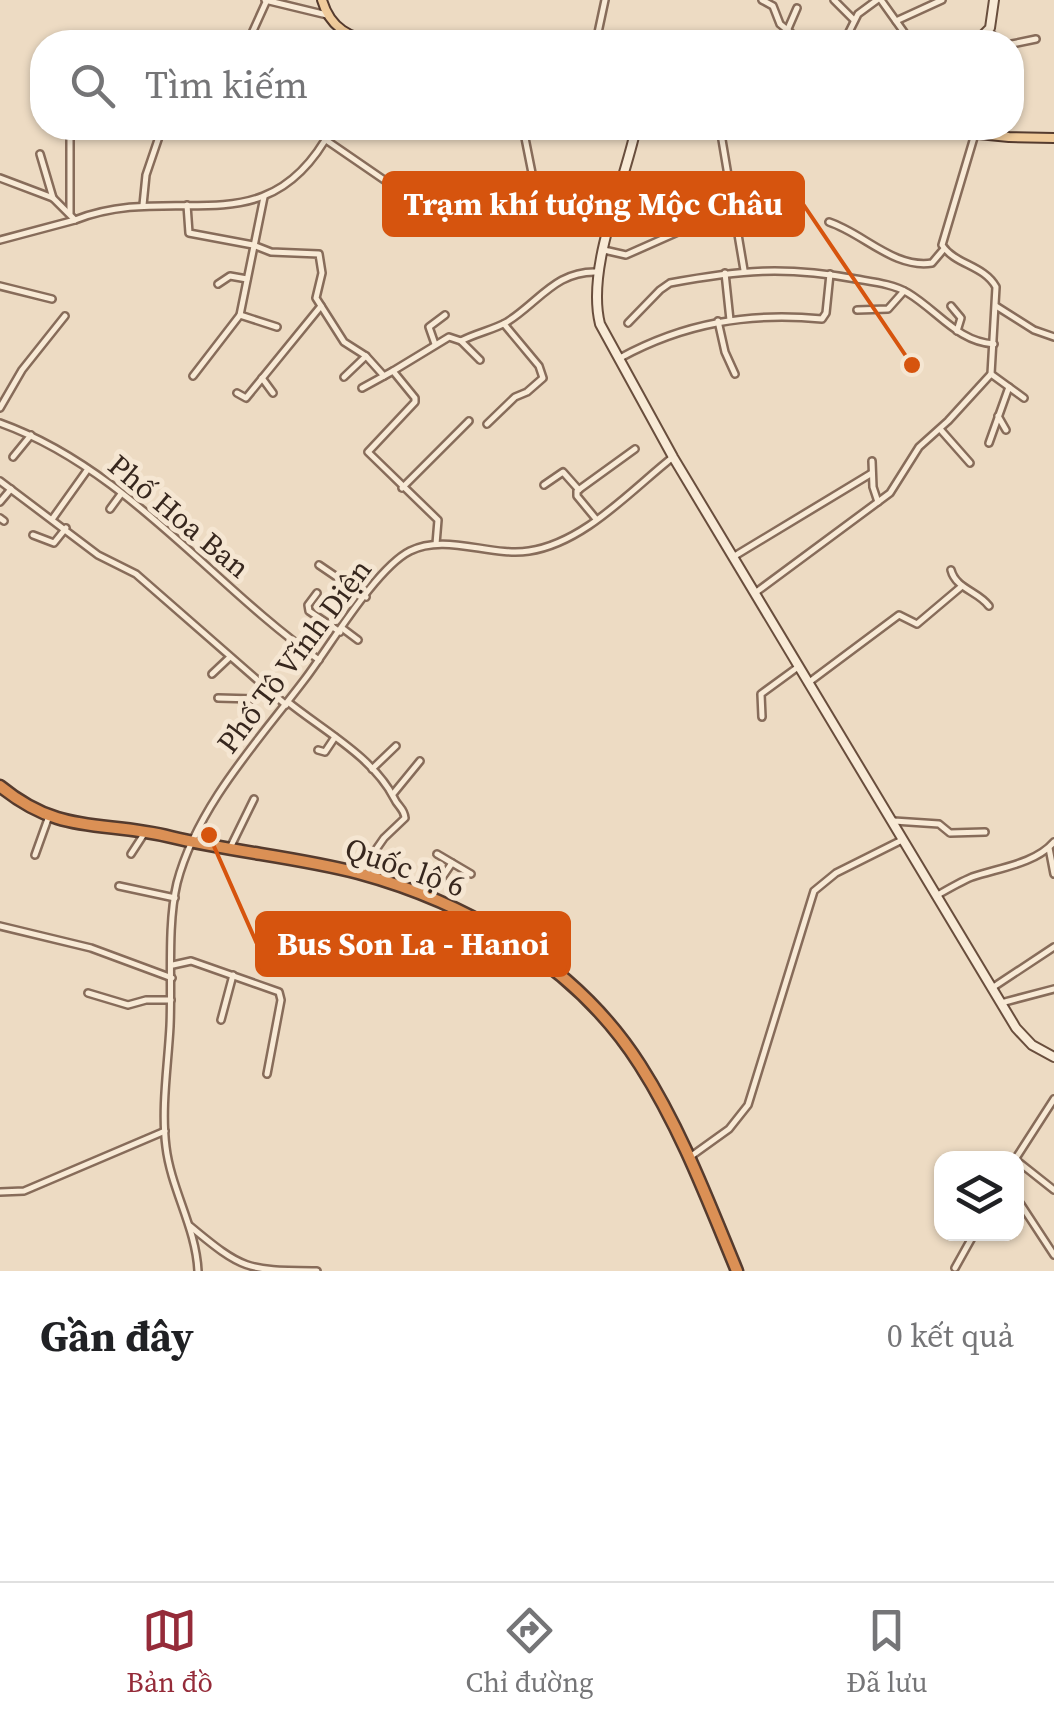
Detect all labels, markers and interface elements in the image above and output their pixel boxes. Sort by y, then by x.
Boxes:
search box [30,30,1024,140]
icon: search [65,58,120,113]
text: Tìm kiếm [145,59,308,111]
callout: Trạm khí tượng Mộc Châu [384,173,803,235]
text: Trạm khí tượng Mộc Châu [403,182,783,226]
street label: Phố Hoa Ban [100,445,258,587]
street label: Phố Tô Vĩnh Diện [207,550,381,762]
street label: Quốc lộ 6 [340,827,470,907]
callout: Bus Son La - Hanoi [257,913,569,975]
text: Bus Son La - Hanoi [277,922,549,966]
map controls [934,1151,1024,1241]
button: layers [934,1151,1024,1241]
text: Gần đây [40,1307,194,1365]
text: 0 kết quả [887,1314,1014,1358]
tab: Bản đồ [126,1603,213,1701]
tab: Chỉ đường [465,1603,594,1701]
tab: Đã lưu [846,1603,928,1701]

